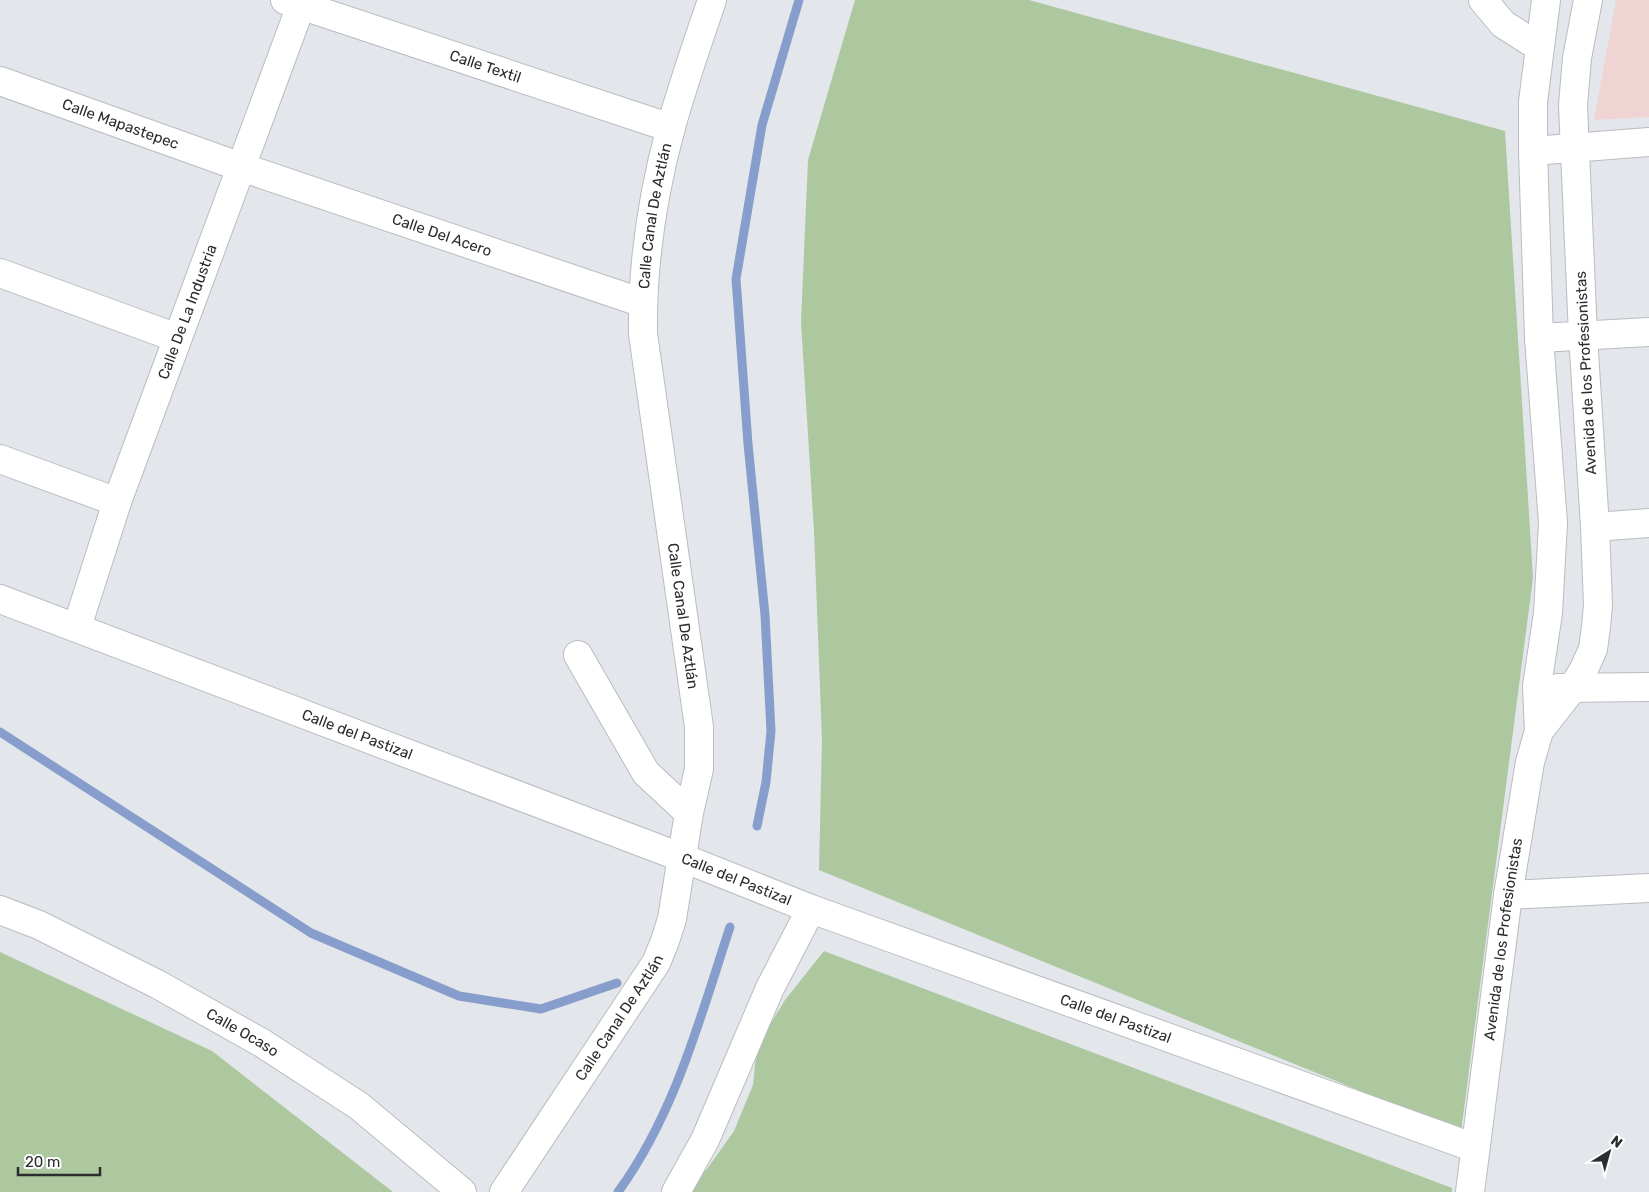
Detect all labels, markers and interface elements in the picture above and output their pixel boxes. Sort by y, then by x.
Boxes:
street label: Calle Textil [447,46,523,87]
street label: Calle Mapastepec [60,95,181,153]
street label: Calle Canal De Aztlán [635,141,675,289]
street label: Calle Del Acero [390,210,494,260]
street label: Calle De La Industria [154,242,221,382]
street label: Avenida de los Profesionistas [1572,270,1600,475]
street label: Calle Canal De Aztlán [664,542,702,690]
street label: Calle del Pastizal [299,705,415,764]
street label: Avenida de los Profesionistas [1480,836,1526,1041]
street label: Calle del Pastizal [679,849,794,909]
street label: Calle Canal De Aztlán [571,952,667,1084]
street label: Calle del Pastizal [1058,990,1174,1047]
street label: Calle Ocaso [203,1005,282,1060]
north arrow [1584,1127,1634,1177]
text: N [1607,1132,1626,1152]
scale bar [18,1144,100,1176]
text: 20 m [25,1153,60,1171]

